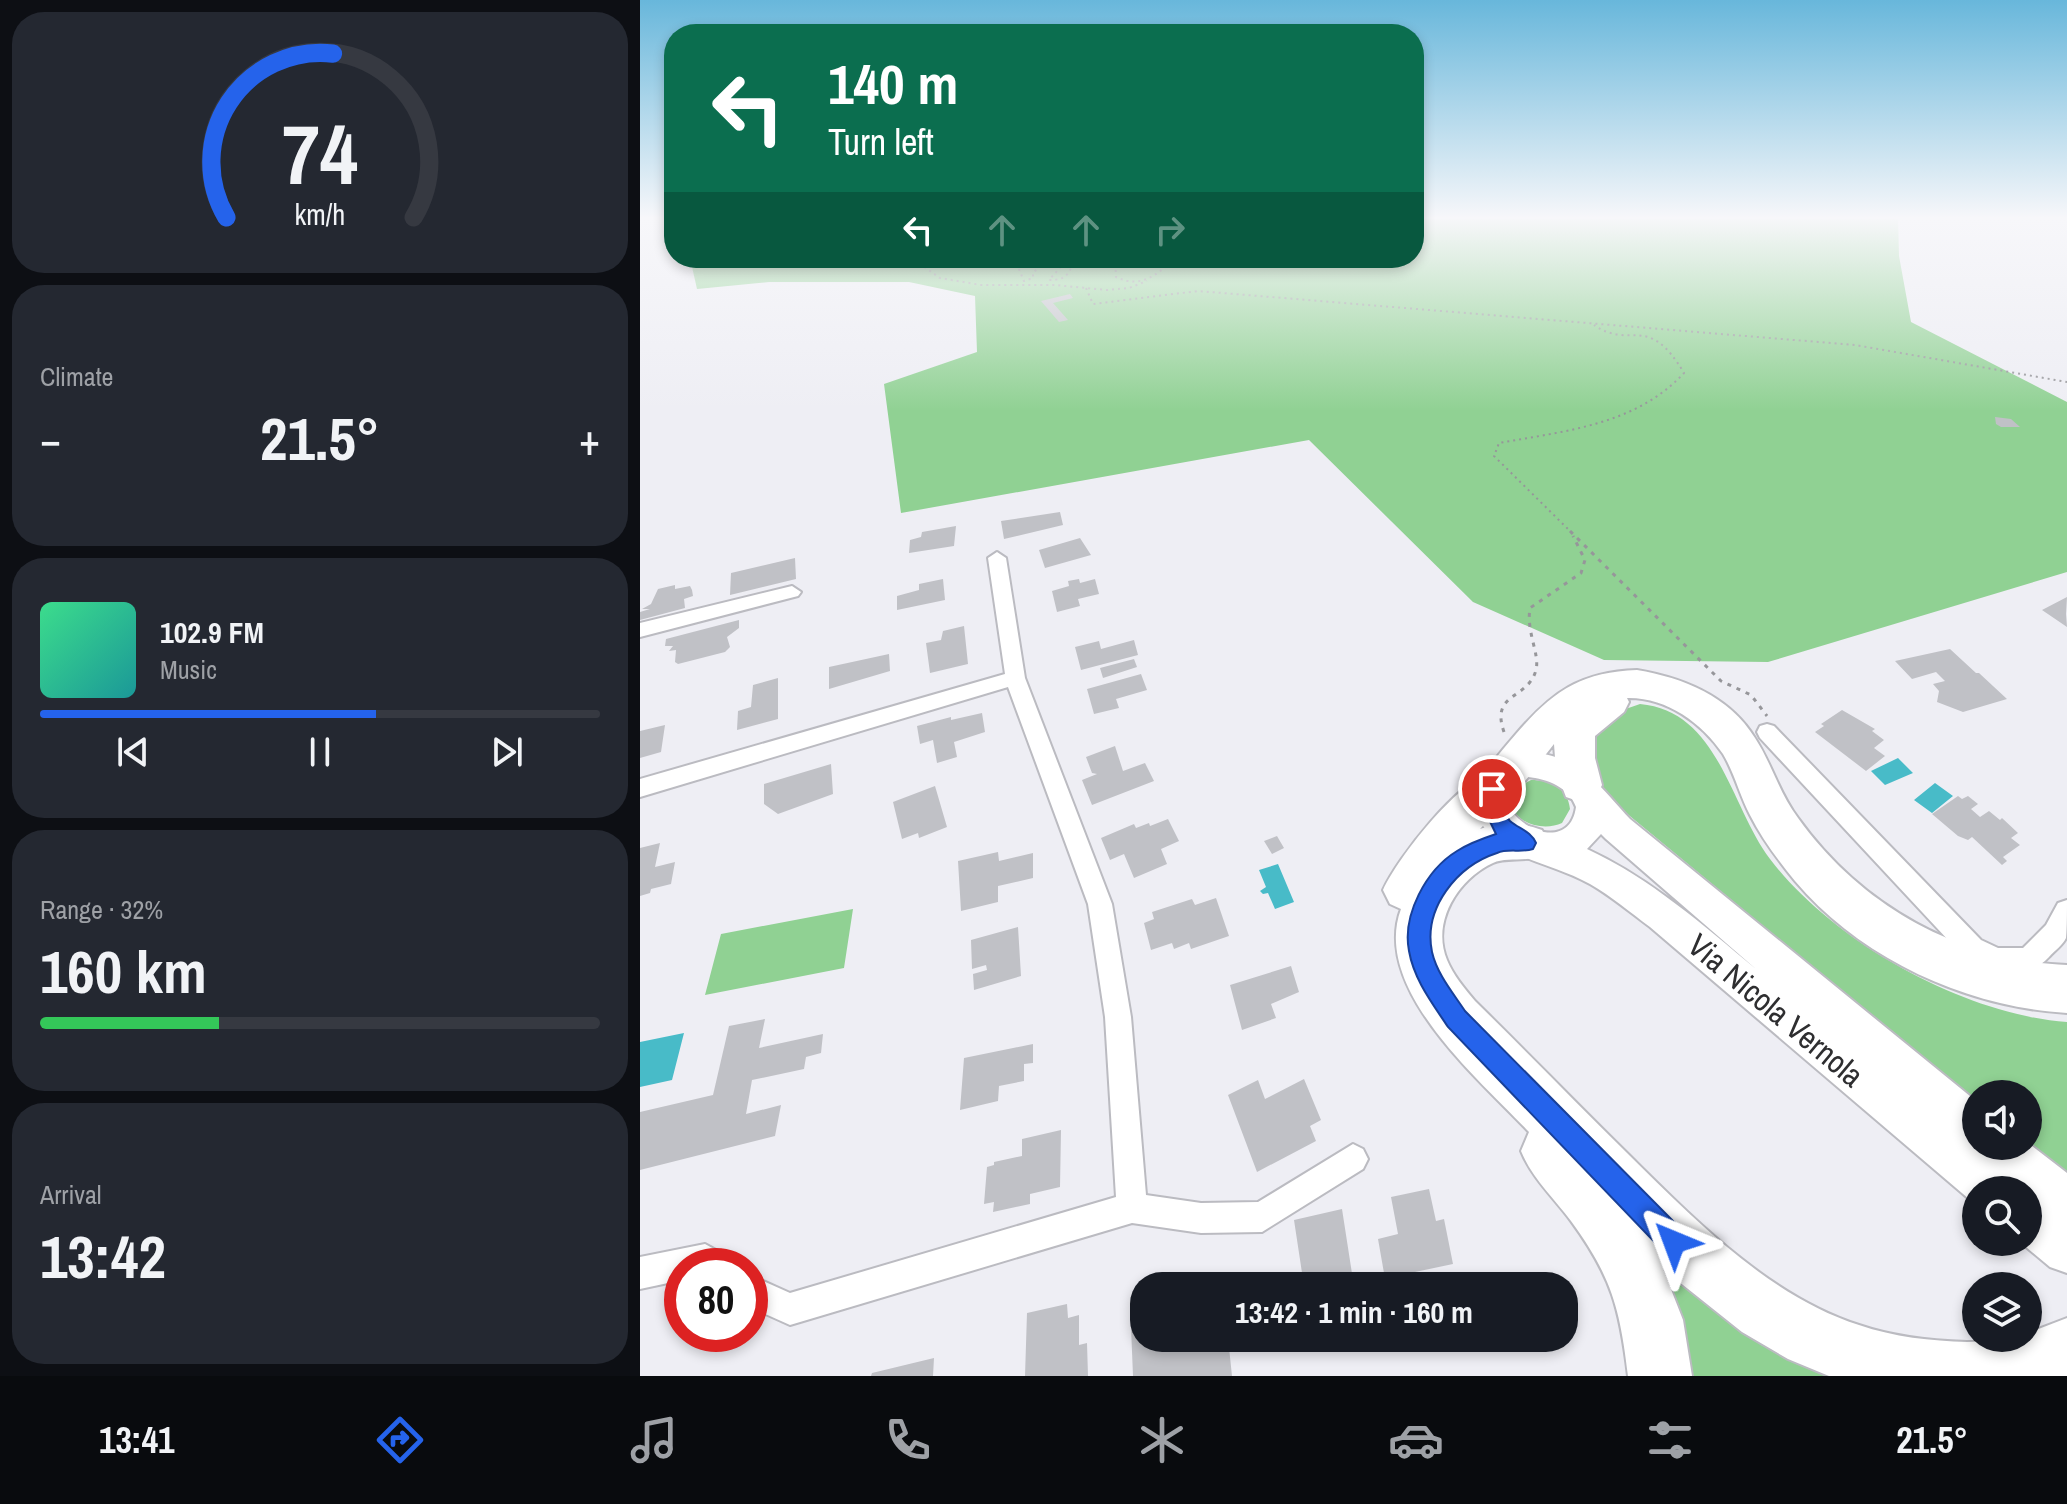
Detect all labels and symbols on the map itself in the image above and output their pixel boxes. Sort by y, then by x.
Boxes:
pin [1458,755,1526,823]
street label: Via Nicola Vernola [1679,924,1873,1096]
position arrow [1632,1200,1716,1284]
speed limit sign: 80 [664,1248,768,1352]

